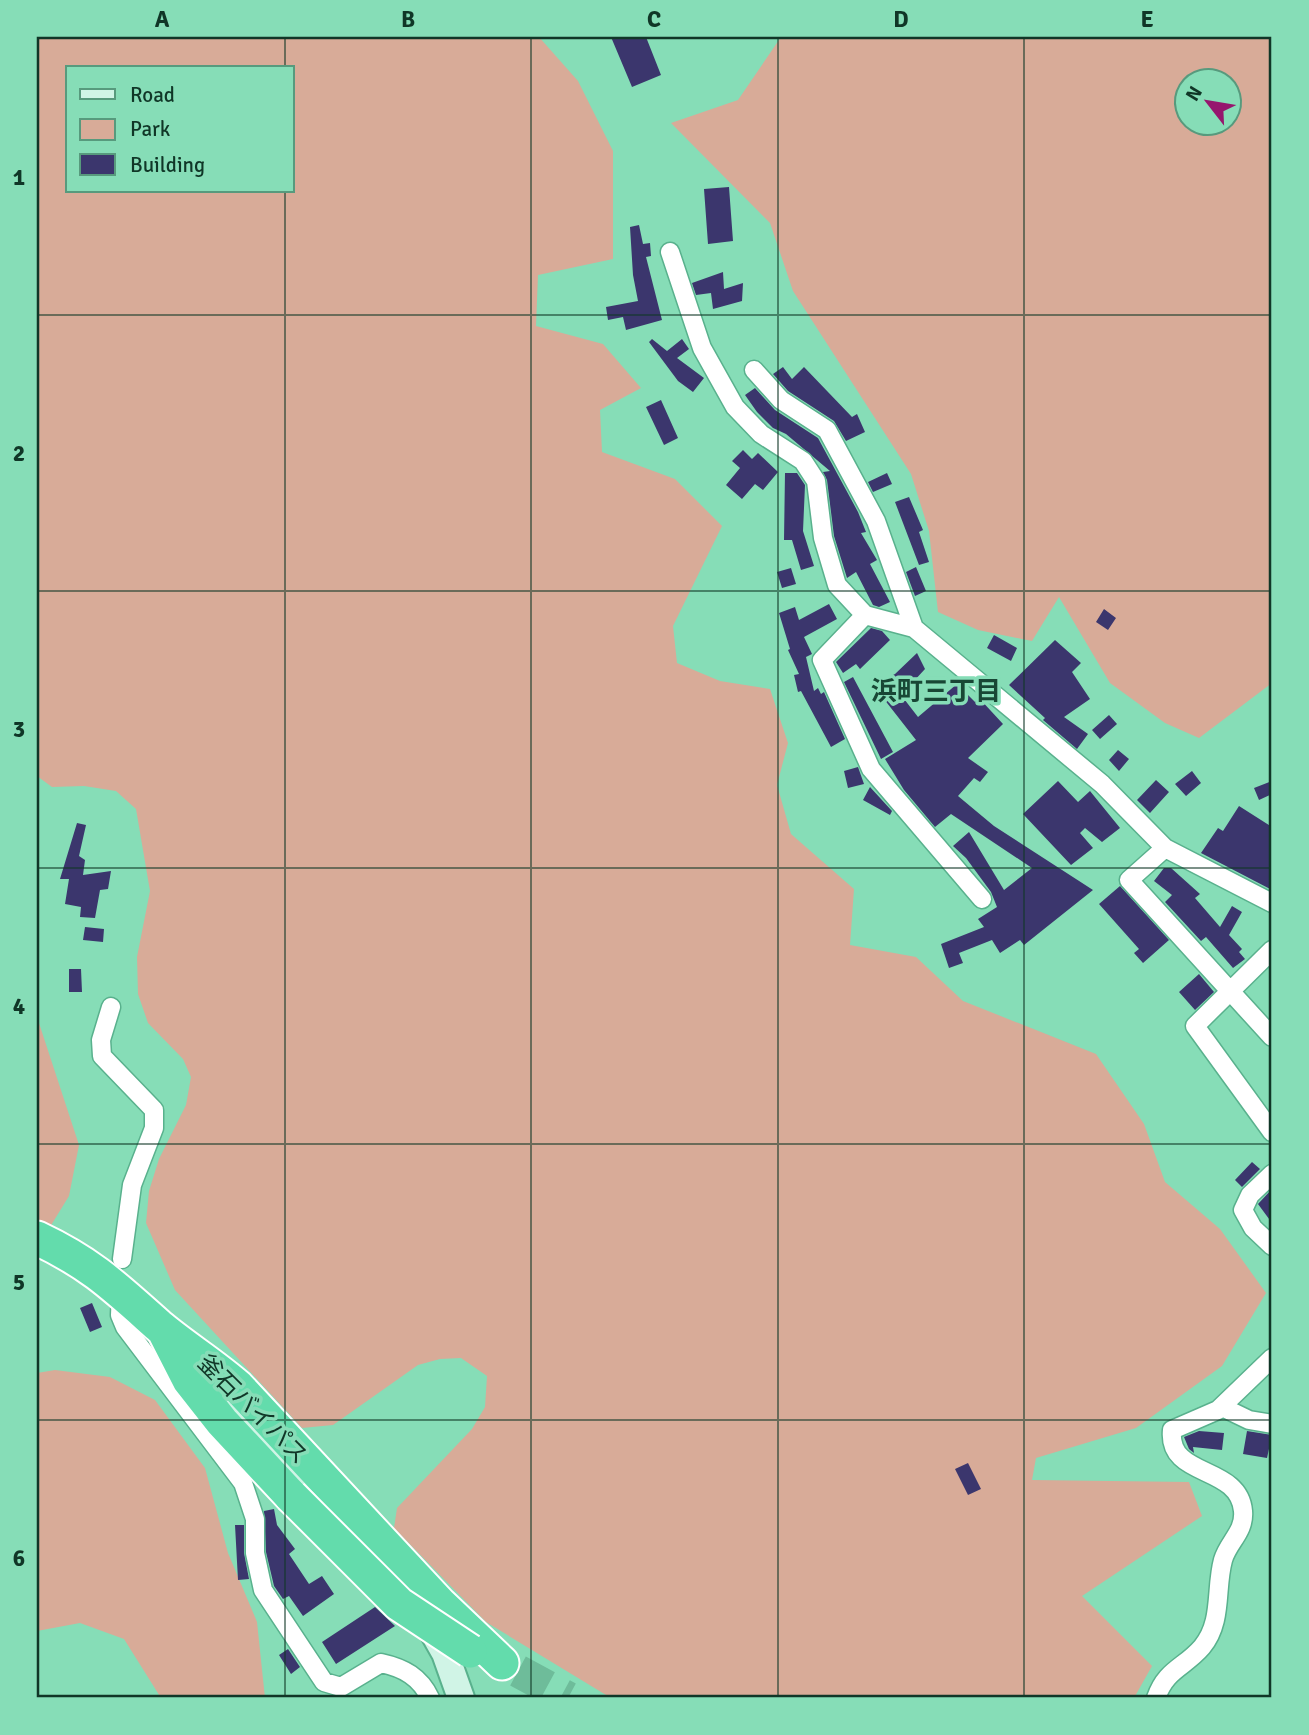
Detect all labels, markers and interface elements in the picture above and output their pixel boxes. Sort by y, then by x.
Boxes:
text: A [155,5,170,34]
text: B [401,5,415,34]
text: C [647,5,661,34]
text: D [893,5,909,34]
text: E [1140,5,1154,34]
legend [66,66,294,192]
north arrow [1172,66,1242,136]
text: Road [130,82,175,108]
text: N [1181,82,1208,106]
text: Park [130,116,171,142]
text: Building [130,152,205,178]
text: 1 [13,163,25,192]
text: 2 [13,439,25,468]
district label: 浜町三丁目 [871,676,1001,708]
text: 3 [13,715,25,744]
text: 4 [13,992,25,1021]
text: 5 [13,1268,25,1297]
street label: 釜石バイパス [192,1348,314,1470]
text: 6 [13,1544,25,1573]

